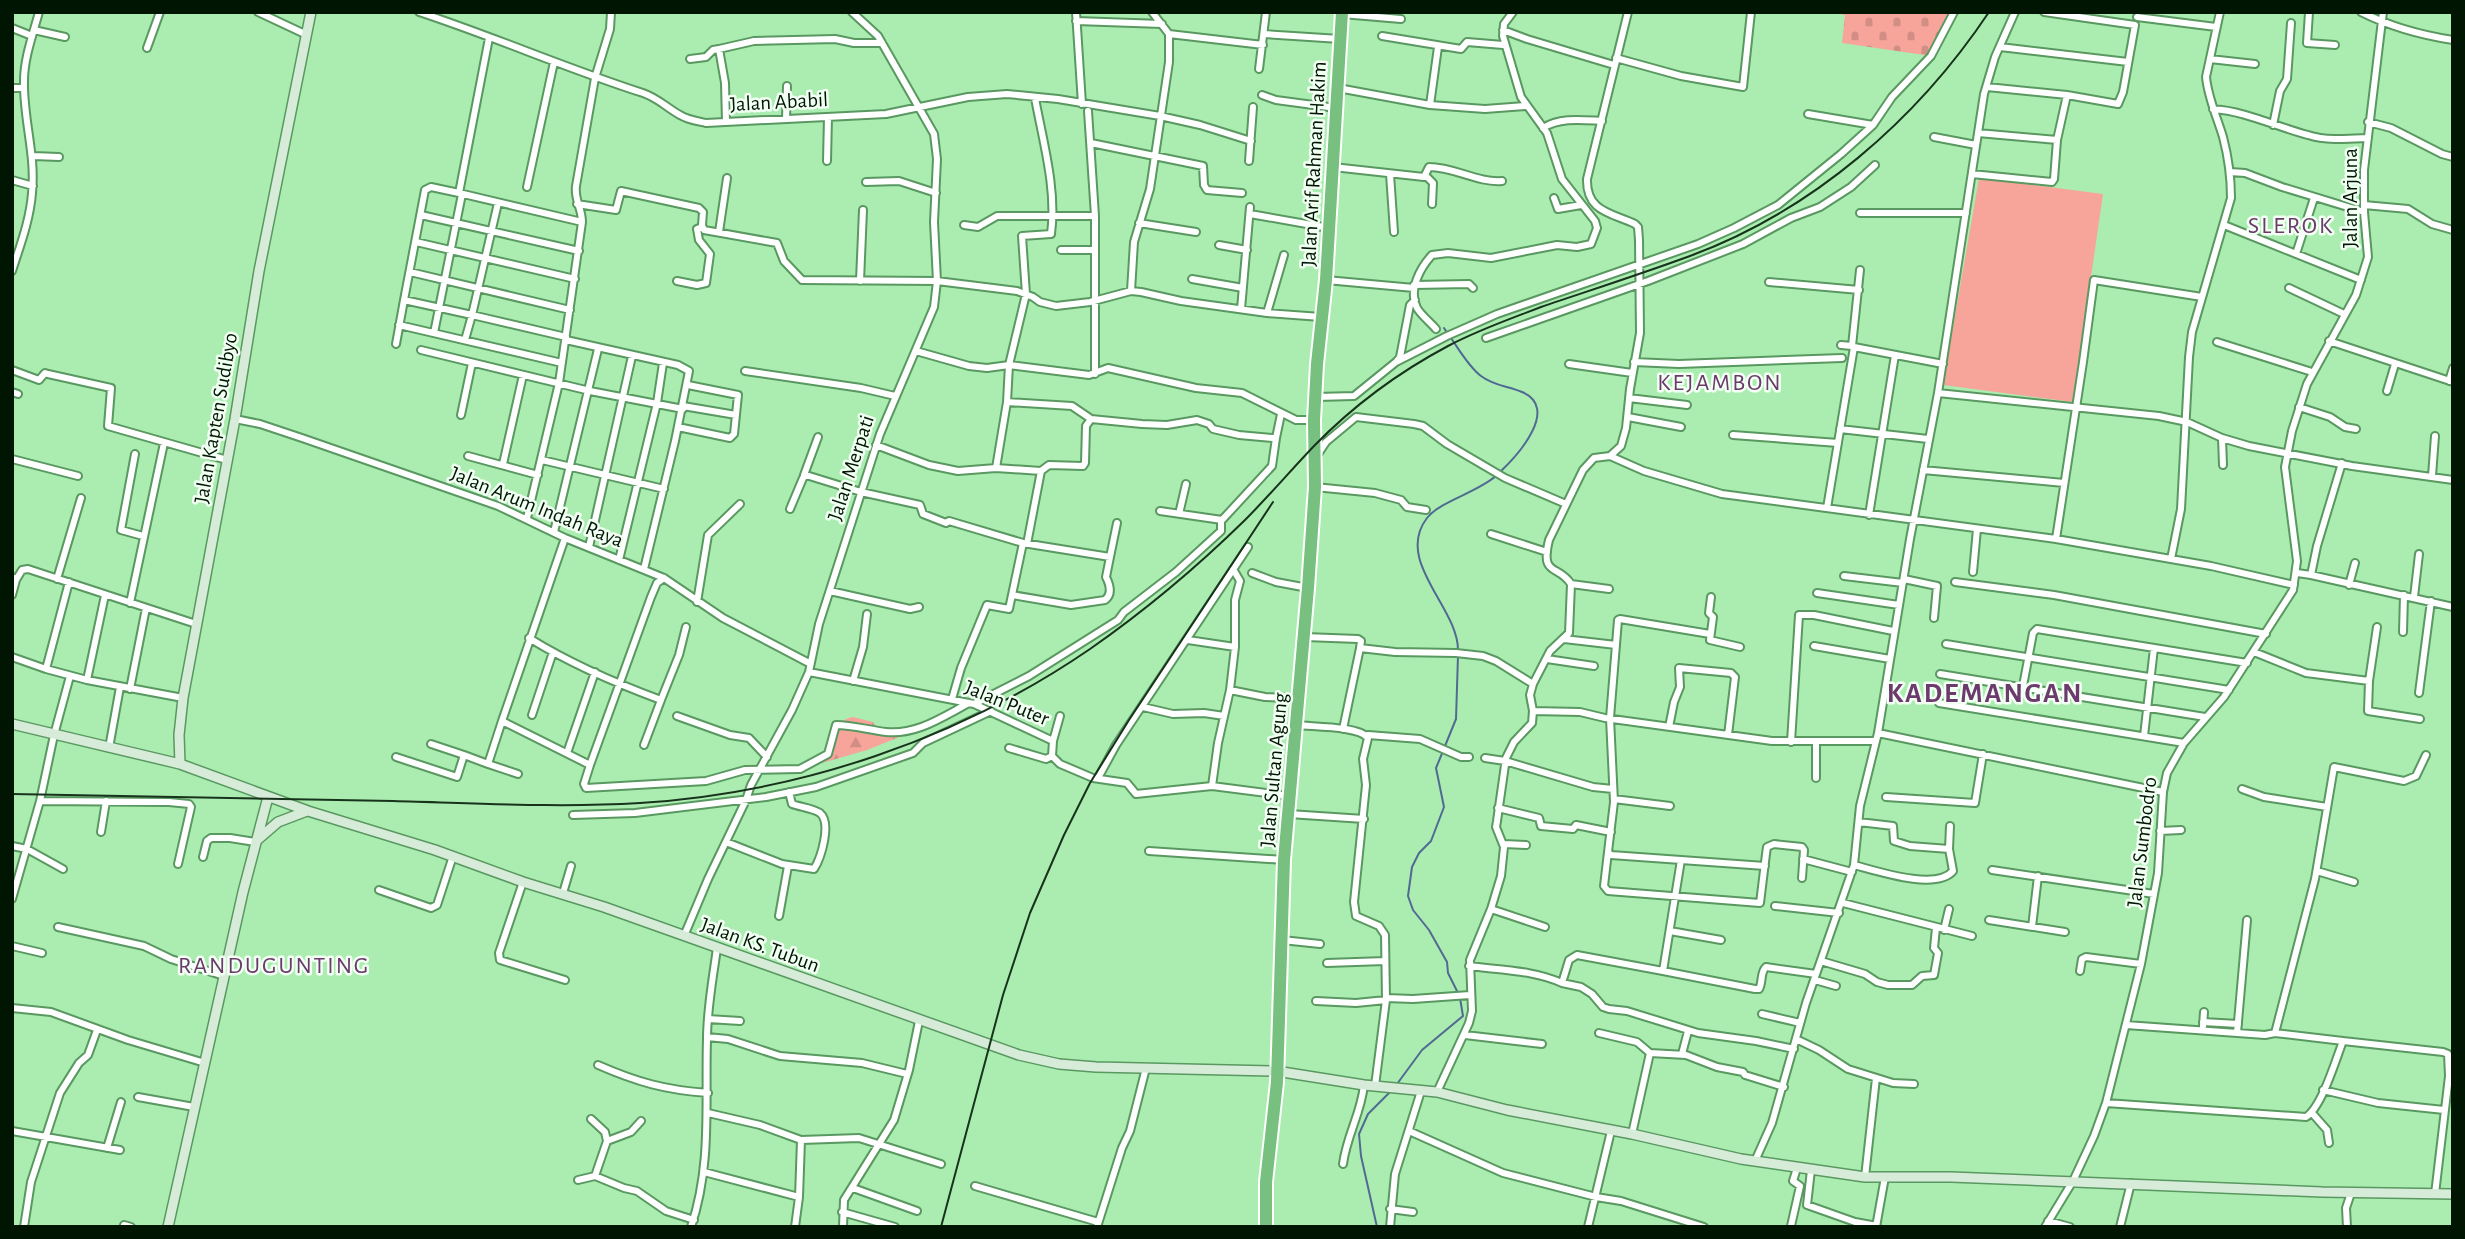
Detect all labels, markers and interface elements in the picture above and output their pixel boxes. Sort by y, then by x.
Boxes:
street label: Jalan Arif Rahman Hakim [1298,61,1330,267]
street label: Jalan Ababil [729,89,829,115]
street label: Jalan Arjuna [2340,148,2361,248]
district label: SLEROK [2248,214,2334,238]
street label: Jalan Kapten Sudibyo [191,331,241,505]
district label: KEJAMBON [1657,371,1783,395]
street label: Jalan Merpati [824,413,878,523]
street label: Jalan Arum Indah Raya [448,463,627,551]
street label: Jalan Puter [962,677,1052,729]
district label: KADEMANGAN [1887,680,2083,708]
street label: Jalan Sultan Agung [1257,691,1291,848]
street label: Jalan Sumbodro [2124,776,2160,908]
street label: Jalan KS. Tubun [698,914,822,976]
district label: RANDUGUNTING [178,954,370,978]

